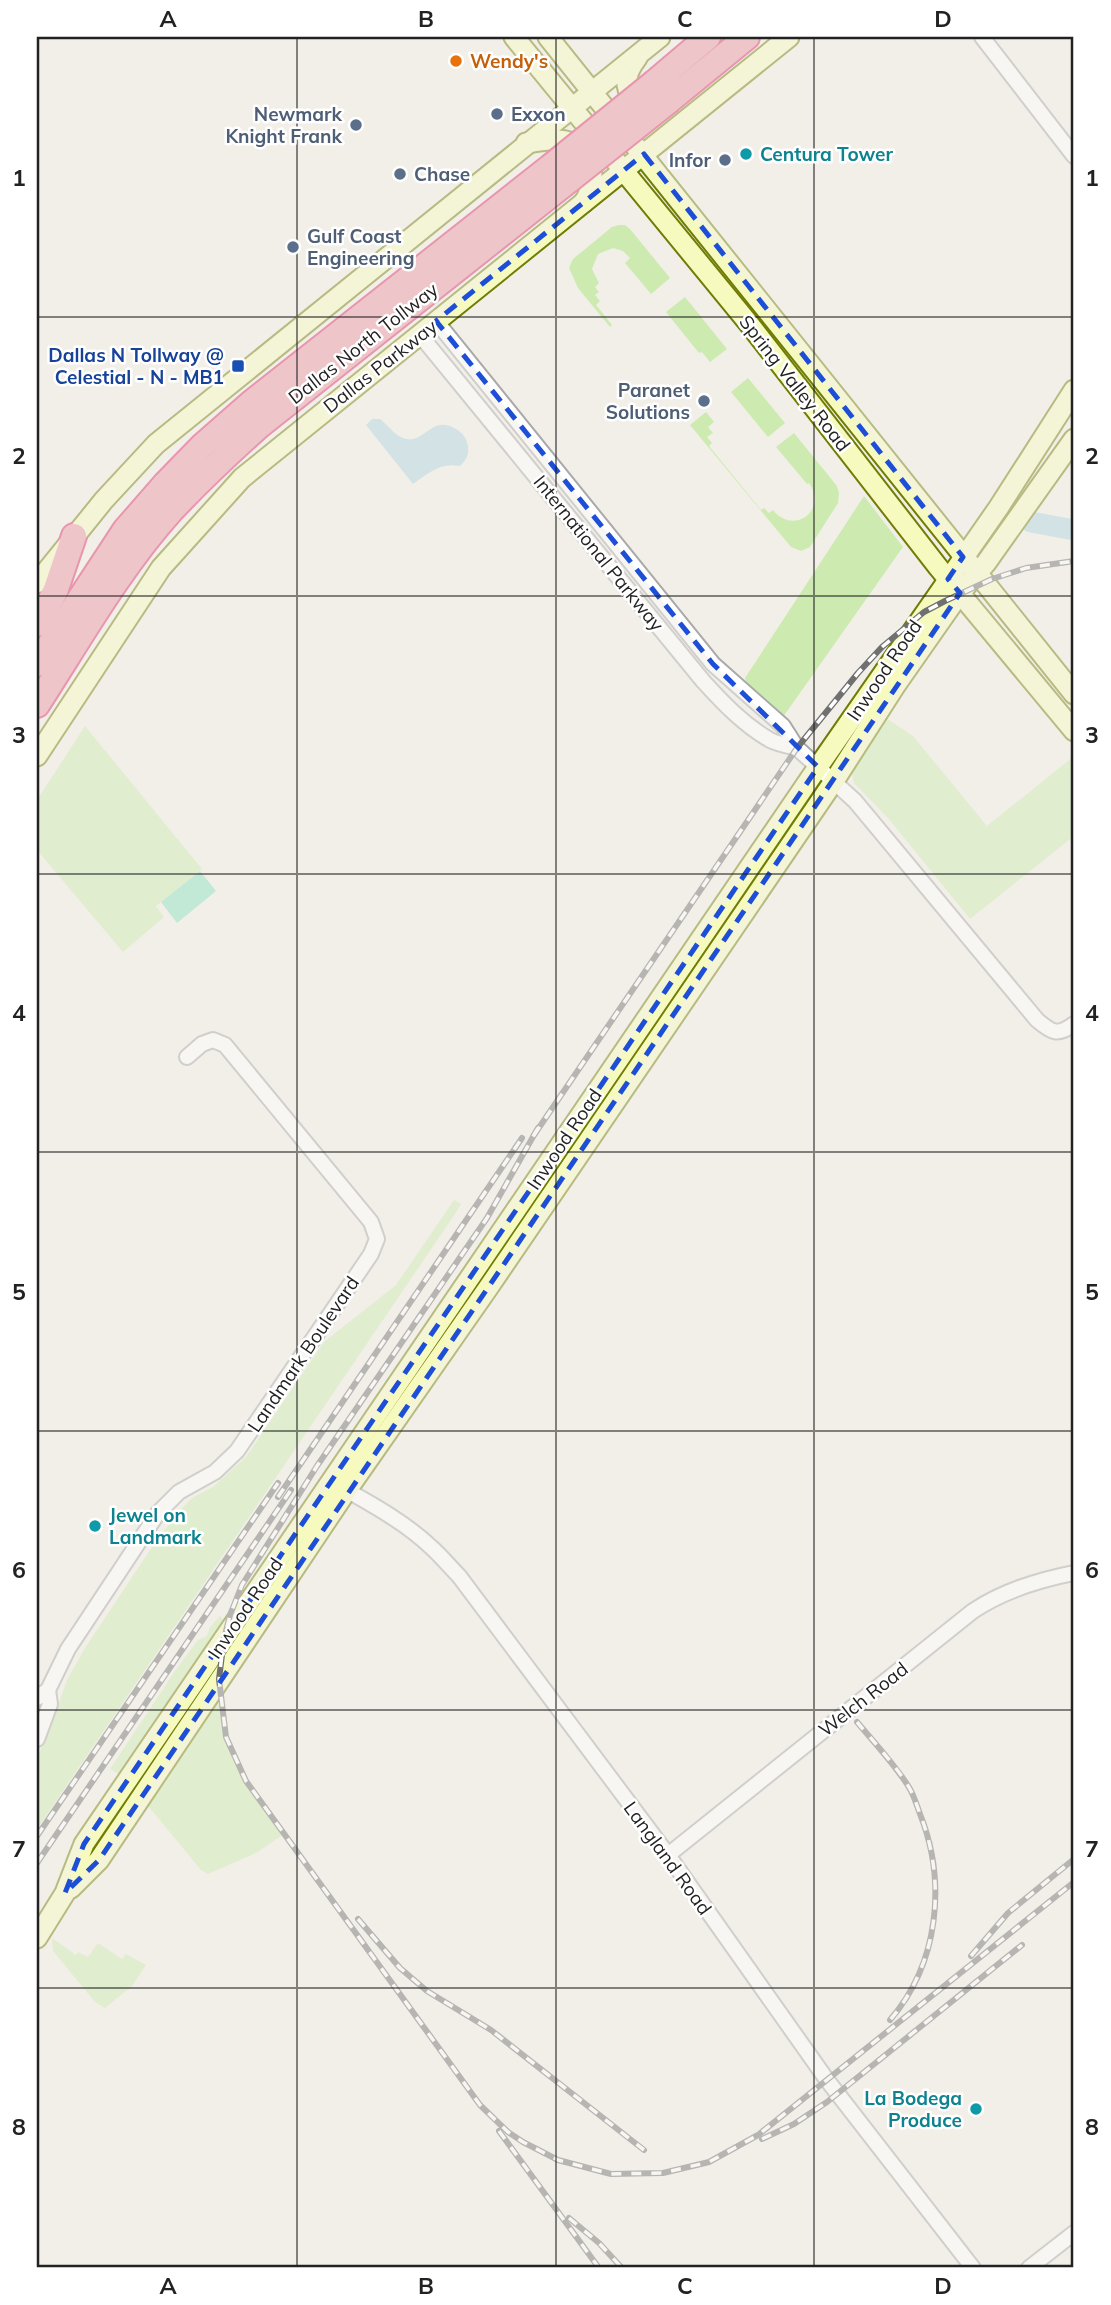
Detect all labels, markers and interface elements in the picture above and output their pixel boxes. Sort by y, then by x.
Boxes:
text: A [159,4,177,33]
text: B [418,4,434,33]
text: C [677,4,693,33]
text: D [934,4,952,33]
place label: Wendy's [470,49,548,73]
marker: Wendy's [448,53,464,69]
place label: Newmark Knight Frank [225,102,343,148]
place label: Exxon [511,102,566,126]
marker: Exxon [489,106,505,122]
marker: Newmark Knight Frank [348,117,364,133]
place label: Centura Tower [760,142,893,166]
marker: Centura Tower [738,146,754,162]
place label: Infor [669,148,712,172]
marker: Infor [717,152,733,168]
place label: Chase [414,162,470,186]
text: 1 [12,163,26,192]
text: 1 [1085,163,1099,192]
marker: Chase [392,166,408,182]
place label: Gulf Coast Engineering [307,224,415,270]
marker: Gulf Coast Engineering [285,239,301,255]
street label: Dallas North Tollway [283,277,443,409]
street label: Spring Valley Road [734,310,856,456]
street label: Dallas Parkway [318,314,442,418]
place label: Dallas N Tollway @ Celestial - N - MB1 [48,343,224,389]
marker: Dallas N Tollway @ Celestial - N - MB1 [230,358,246,374]
place label: Paranet Solutions [606,378,690,424]
marker: Paranet Solutions [696,393,712,409]
text: 2 [12,441,26,470]
text: 2 [1085,441,1099,470]
street label: International Parkway [529,470,669,636]
street label: Inwood Road [841,615,927,725]
text: 3 [12,720,26,749]
text: 3 [1085,720,1099,749]
text: 4 [12,998,26,1027]
text: 4 [1085,998,1099,1027]
street label: Inwood Road [521,1084,607,1194]
street label: Landmark Boulevard [242,1271,364,1437]
text: 5 [12,1277,26,1306]
text: 5 [1085,1277,1099,1306]
place label: Jewel on Landmark [109,1503,202,1549]
marker: Jewel on Landmark [87,1518,103,1534]
street label: Inwood Road [202,1553,288,1663]
text: 6 [12,1555,26,1584]
text: 6 [1085,1555,1099,1584]
street label: Welch Road [813,1657,913,1741]
street label: Langland Road [619,1797,717,1919]
text: 7 [12,1834,26,1863]
text: 7 [1085,1834,1099,1863]
place label: La Bodega Produce [864,2086,962,2132]
marker: La Bodega Produce [968,2101,984,2117]
text: 8 [12,2112,26,2141]
text: 8 [1085,2112,1099,2141]
text: A [159,2271,177,2300]
text: B [418,2271,434,2300]
text: C [677,2271,693,2300]
text: D [934,2271,952,2300]

